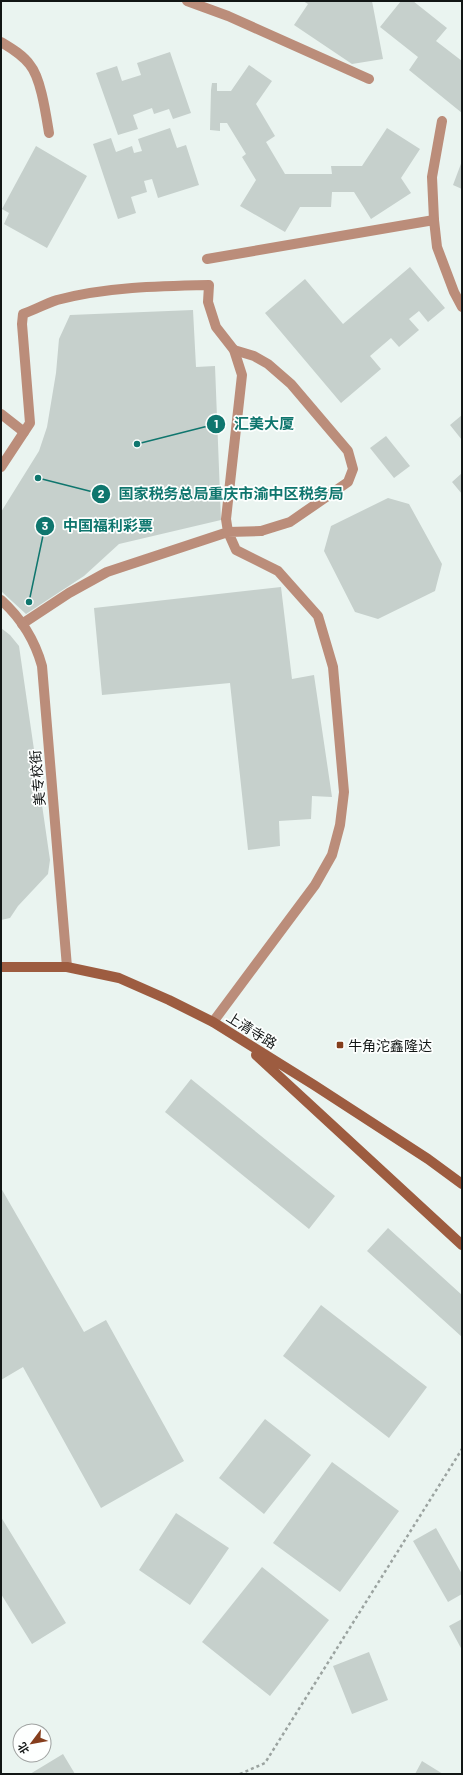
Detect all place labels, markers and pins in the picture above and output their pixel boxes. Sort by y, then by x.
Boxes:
callout: 汇美大厦 [206,411,302,438]
callout: 国家税务总局重庆市渝中区税务局 [91,480,352,507]
callout: 中国福利彩票 [35,513,161,540]
place label: 牛角沱鑫隆达 [348,1037,432,1054]
marker: 牛角沱鑫隆达 [335,1040,345,1050]

